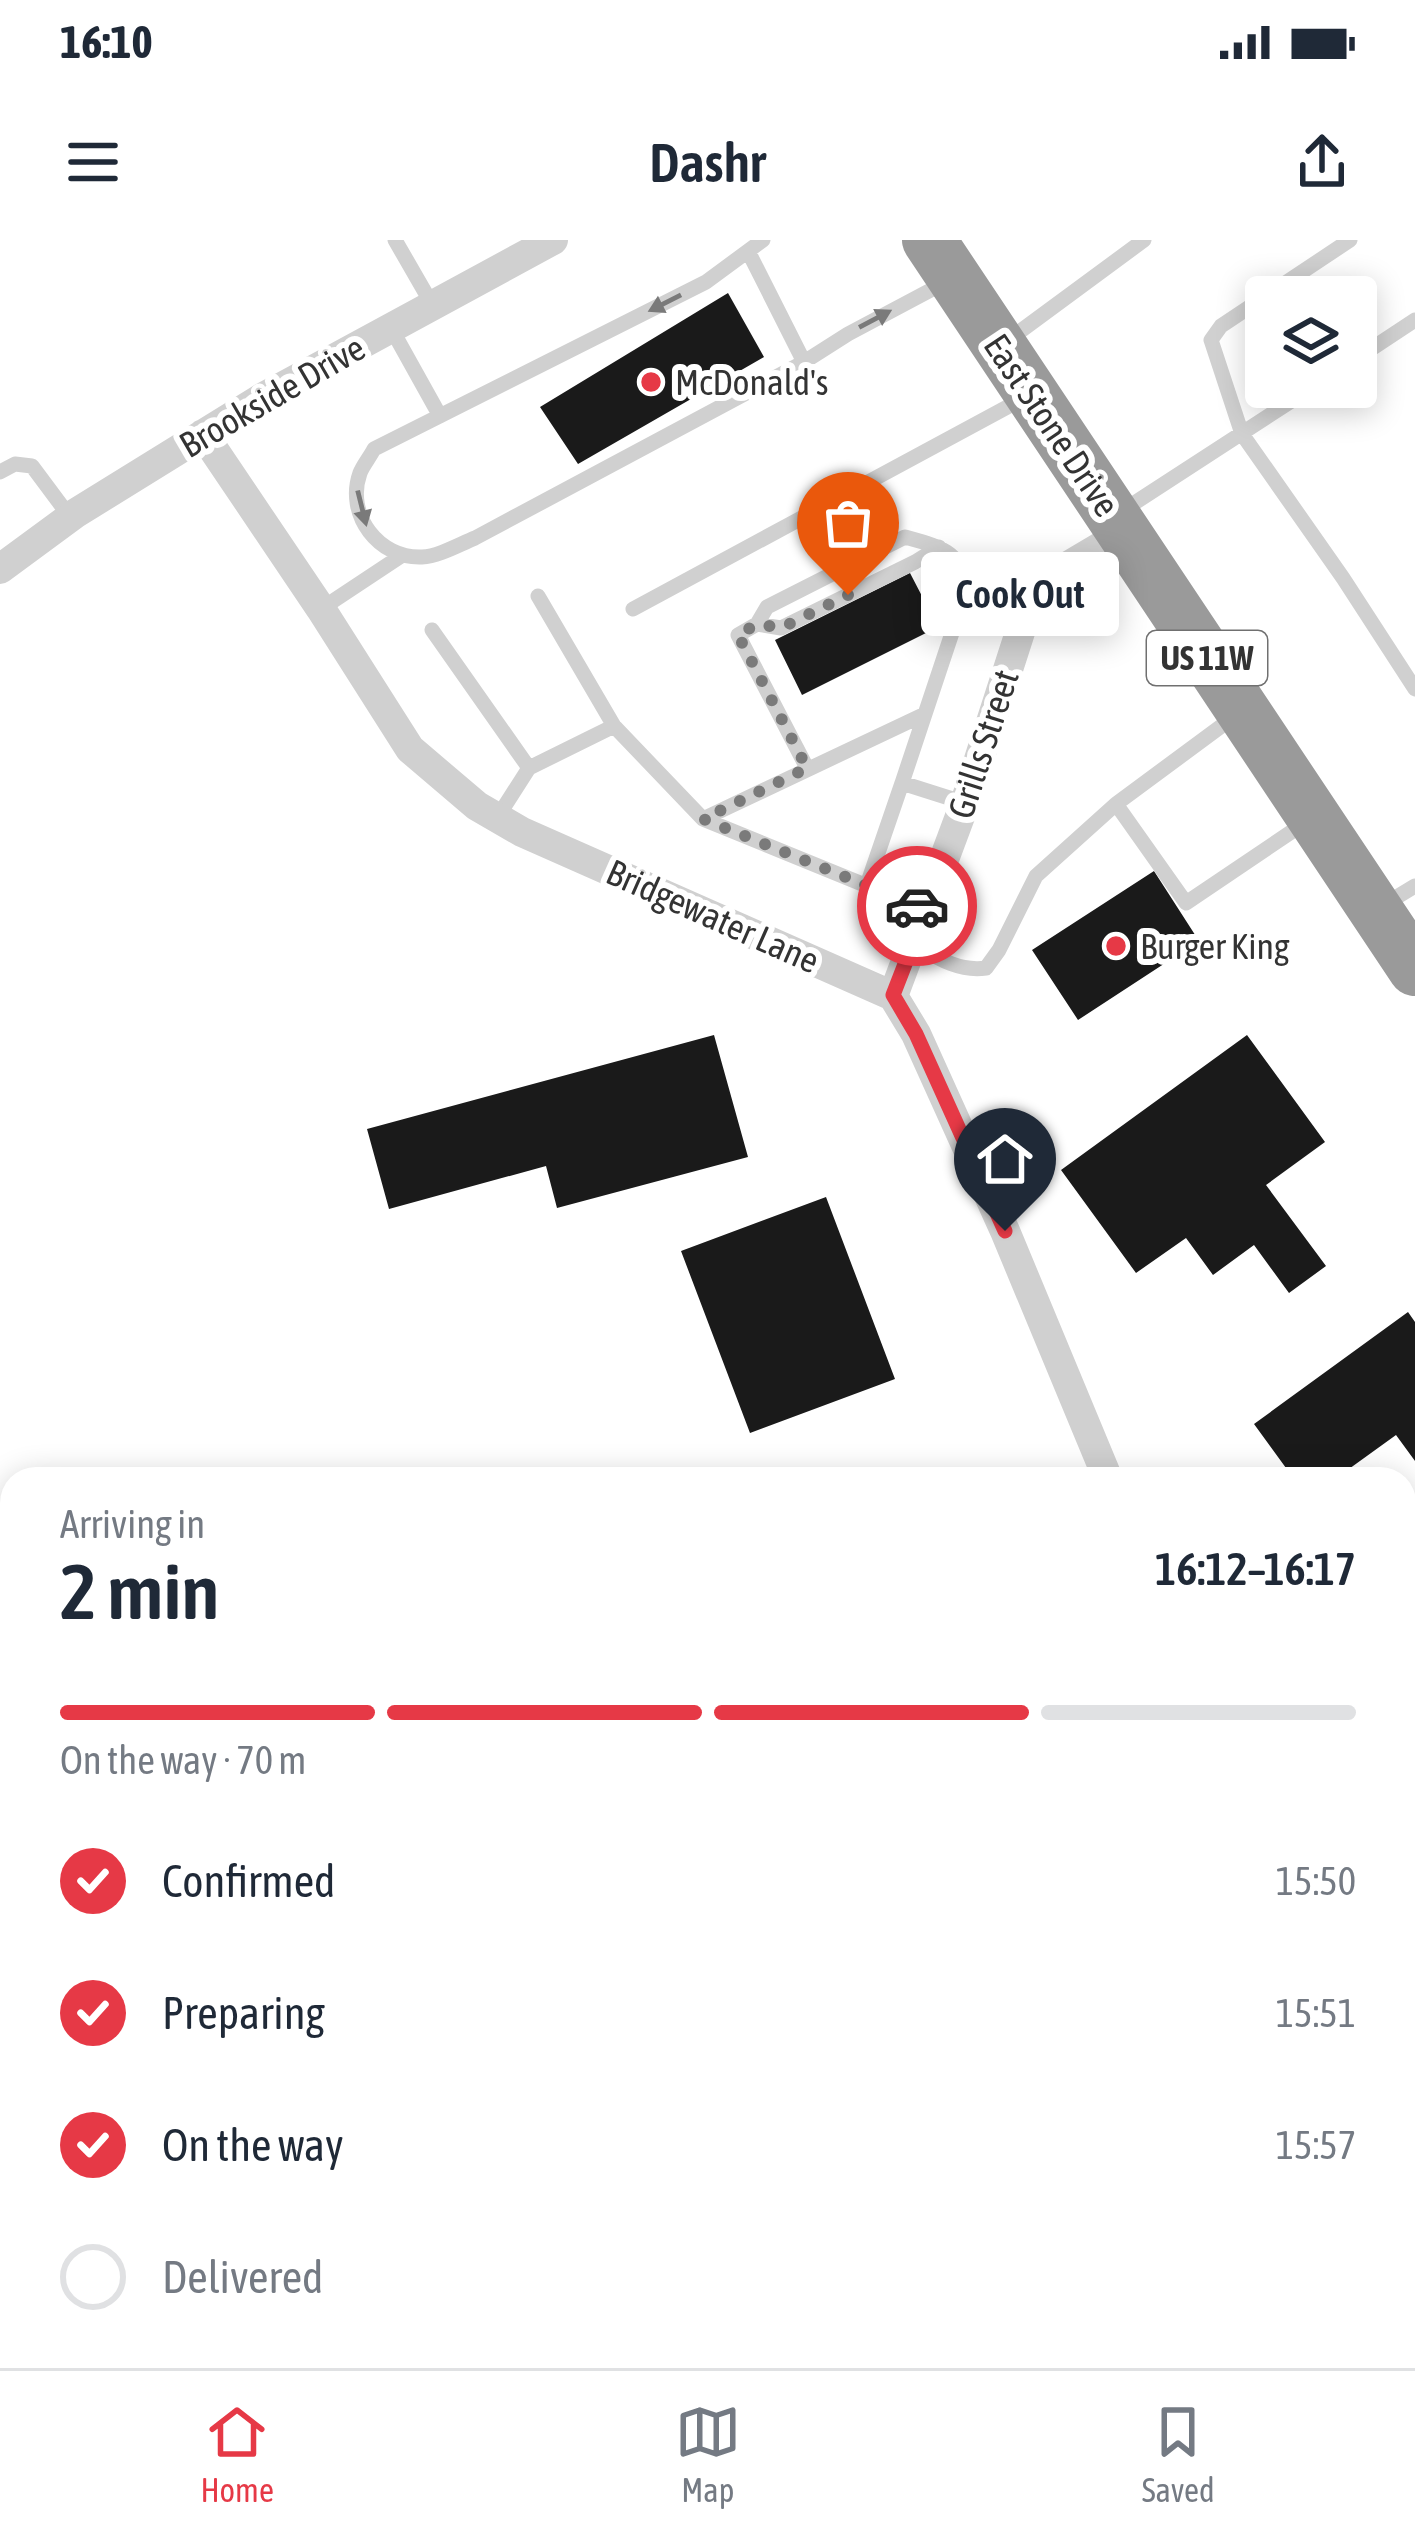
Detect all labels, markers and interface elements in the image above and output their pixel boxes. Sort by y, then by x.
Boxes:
text: 16:10 [60,16,153,68]
icon: menu [60,129,126,195]
icon: share [1289,129,1355,195]
text: Dashr [649,132,766,193]
map controls [1245,276,1377,408]
button: layers [1245,276,1377,408]
one-way arrow [648,292,682,312]
one-way arrow [858,309,893,330]
street label: Brookside Drive [172,326,372,466]
street label: East Stone Drive [976,326,1128,524]
place label: McDonald's [675,361,829,403]
marker: McDonald's [638,369,664,395]
pin [797,472,899,595]
one-way arrow [353,490,372,527]
icon: bag [815,490,881,556]
callout: Cook Out [920,553,1118,637]
text: Cook Out [955,572,1085,616]
road number: US 11W [1147,631,1267,685]
street label: Grills Street [939,664,1027,824]
courier [857,846,977,966]
street label: Bridgewater Lane [600,850,826,982]
icon: car [884,873,950,939]
place label: Burger King [1140,925,1290,967]
marker: Burger King [1103,933,1129,959]
pin [954,1108,1056,1231]
icon: home [972,1126,1038,1192]
text: Arriving in [60,1502,205,1546]
text: 16:12–16:17 [1155,1543,1356,1595]
text: 2 min [60,1546,219,1636]
text: On the way · 70 m [60,1738,306,1782]
icon: check [60,1848,126,1914]
text: Confirmed [162,1855,335,1907]
text: 15:50 [1276,1859,1356,1903]
icon: check [60,1980,126,2046]
text: Preparing [162,1987,325,2039]
text: 15:51 [1276,1991,1356,2035]
icon: check [60,2112,126,2178]
text: On the way [162,2119,344,2171]
text: 15:57 [1276,2123,1356,2167]
text: Delivered [162,2251,323,2303]
tab: Home [200,2399,274,2509]
tab: Map [675,2399,741,2509]
tab: Saved [1142,2399,1215,2509]

